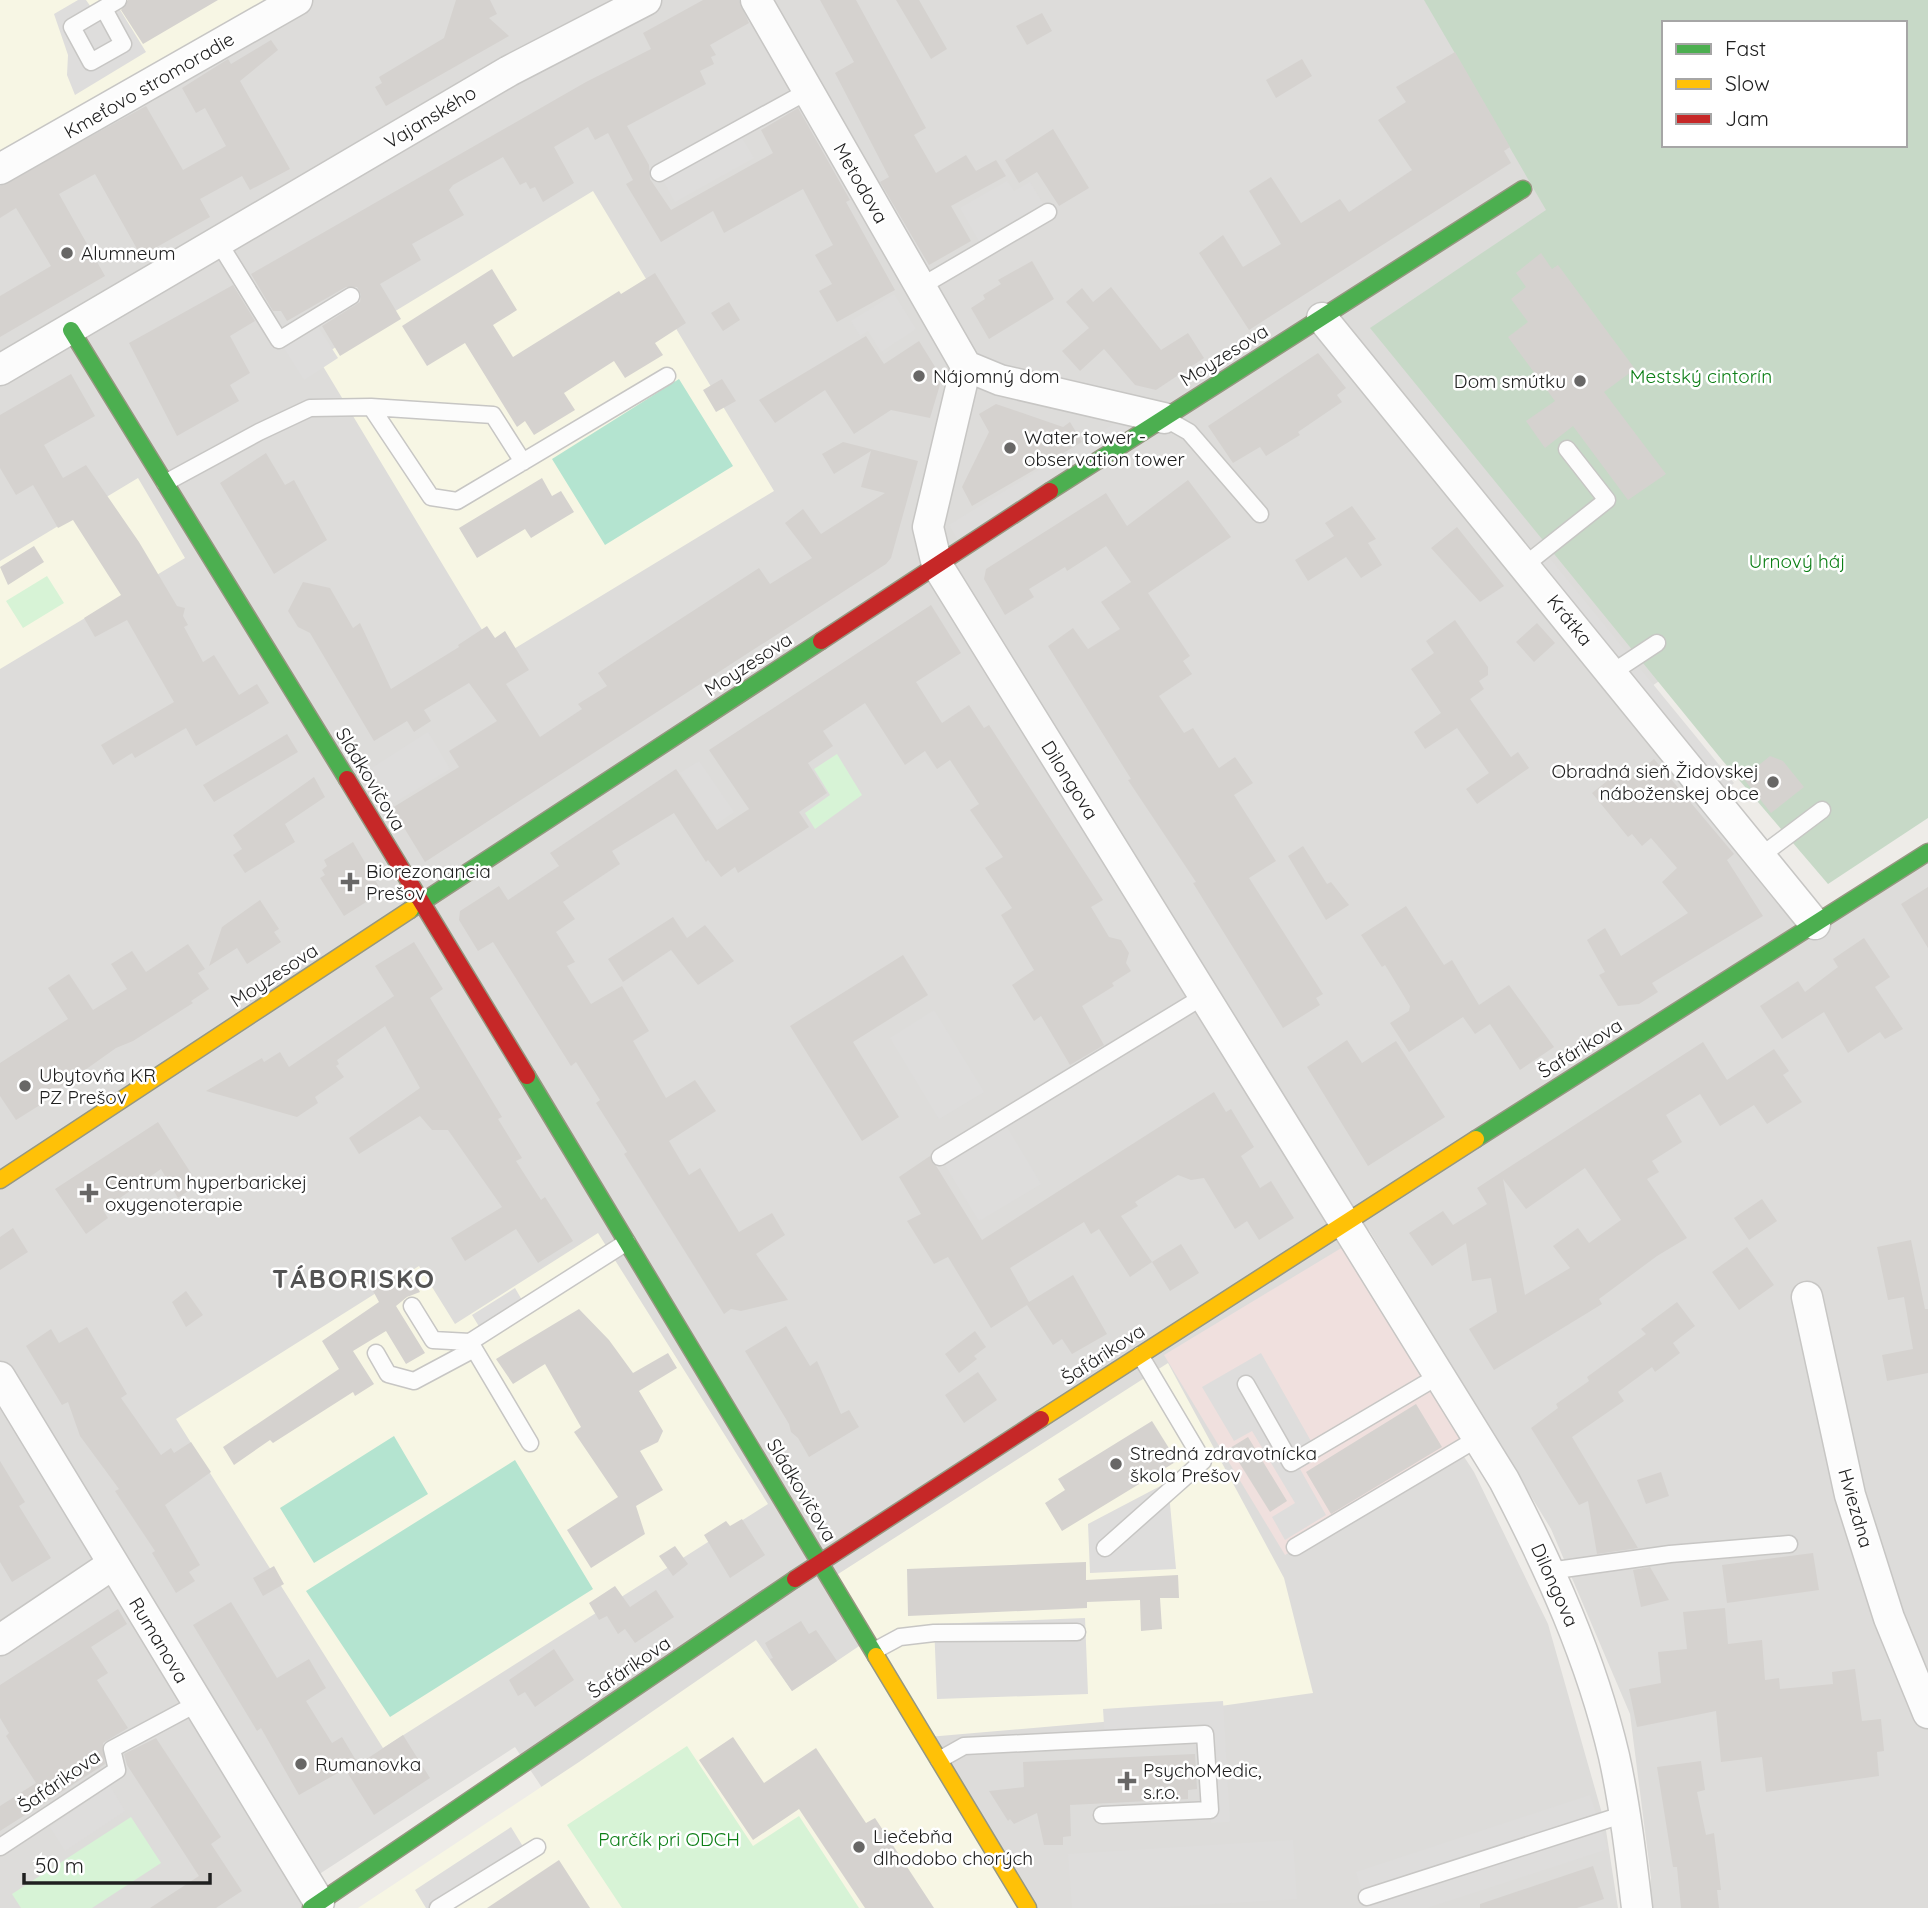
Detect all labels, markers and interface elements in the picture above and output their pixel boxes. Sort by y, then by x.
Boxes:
legend [1662,21,1907,147]
street label: Kmeťovo stromoradie [60,26,238,144]
text: Fast [1725,35,1766,61]
text: Slow [1725,70,1770,96]
street label: Vajanského [380,80,480,154]
text: Jam [1725,105,1769,131]
street label: Metodova [828,139,894,227]
place label: Alumneum [81,241,176,265]
marker: Alumneum [59,245,75,261]
street label: Moyzesova [1175,318,1273,392]
place label: Nájomný dom [933,364,1059,388]
park label: Mestský cintorín [1630,364,1772,388]
marker: Nájomný dom [911,368,927,384]
place label: Dom smútku [1454,369,1566,393]
marker: Dom smútku [1572,373,1588,389]
place label: Water tower - observation tower [1024,425,1185,471]
marker: Water tower - observation tower [1002,440,1018,456]
park label: Urnový háj [1749,549,1845,573]
street label: Krátka [1542,589,1598,651]
street label: Moyzesova [700,627,796,701]
street label: Sládkovičova [331,723,411,835]
street label: Dilongova [1036,736,1104,824]
place label: Obradná sieň Židovskej náboženskej obce [1552,759,1759,805]
marker: Obradná sieň Židovskej náboženskej obce [1765,774,1781,790]
place label: Biorezonancia Prešov [366,859,491,905]
marker: Biorezonancia Prešov [340,872,360,892]
street label: Moyzesova [226,938,322,1012]
street label: Šafárikova [1534,1013,1626,1083]
place label: Ubytovňa KR PZ Prešov [39,1063,156,1109]
marker: Ubytovňa KR PZ Prešov [17,1078,33,1094]
place label: Centrum hyperbarickej oxygenoterapie [105,1170,307,1216]
marker: Centrum hyperbarickej oxygenoterapie [79,1183,99,1203]
district label: TÁBORISKO [272,1262,436,1295]
street label: Šafárikova [1057,1318,1149,1390]
street label: Sládkovičova [762,1434,842,1546]
place label: Stredná zdravotnícka škola Prešov [1130,1441,1317,1487]
marker: Stredná zdravotnícka škola Prešov [1108,1456,1124,1472]
street label: Hviezdna [1833,1466,1879,1550]
street label: Dilongova [1526,1540,1584,1630]
street label: Rumanova [124,1593,194,1687]
street label: Šafárikova [583,1631,675,1703]
street label: Šafárikova [13,1744,105,1818]
place label: Rumanovka [315,1752,421,1776]
marker: Rumanovka [293,1756,309,1772]
place label: PsychoMedic, s.r.o. [1143,1758,1262,1804]
marker: PsychoMedic, s.r.o. [1117,1771,1137,1791]
place label: Liečebňa dlhodobo chorých [873,1824,1033,1870]
park label: Parčík pri ODCH [598,1827,740,1851]
marker: Liečebňa dlhodobo chorých [851,1839,867,1855]
scale bar [24,1842,210,1886]
text: 50 m [35,1852,84,1878]

